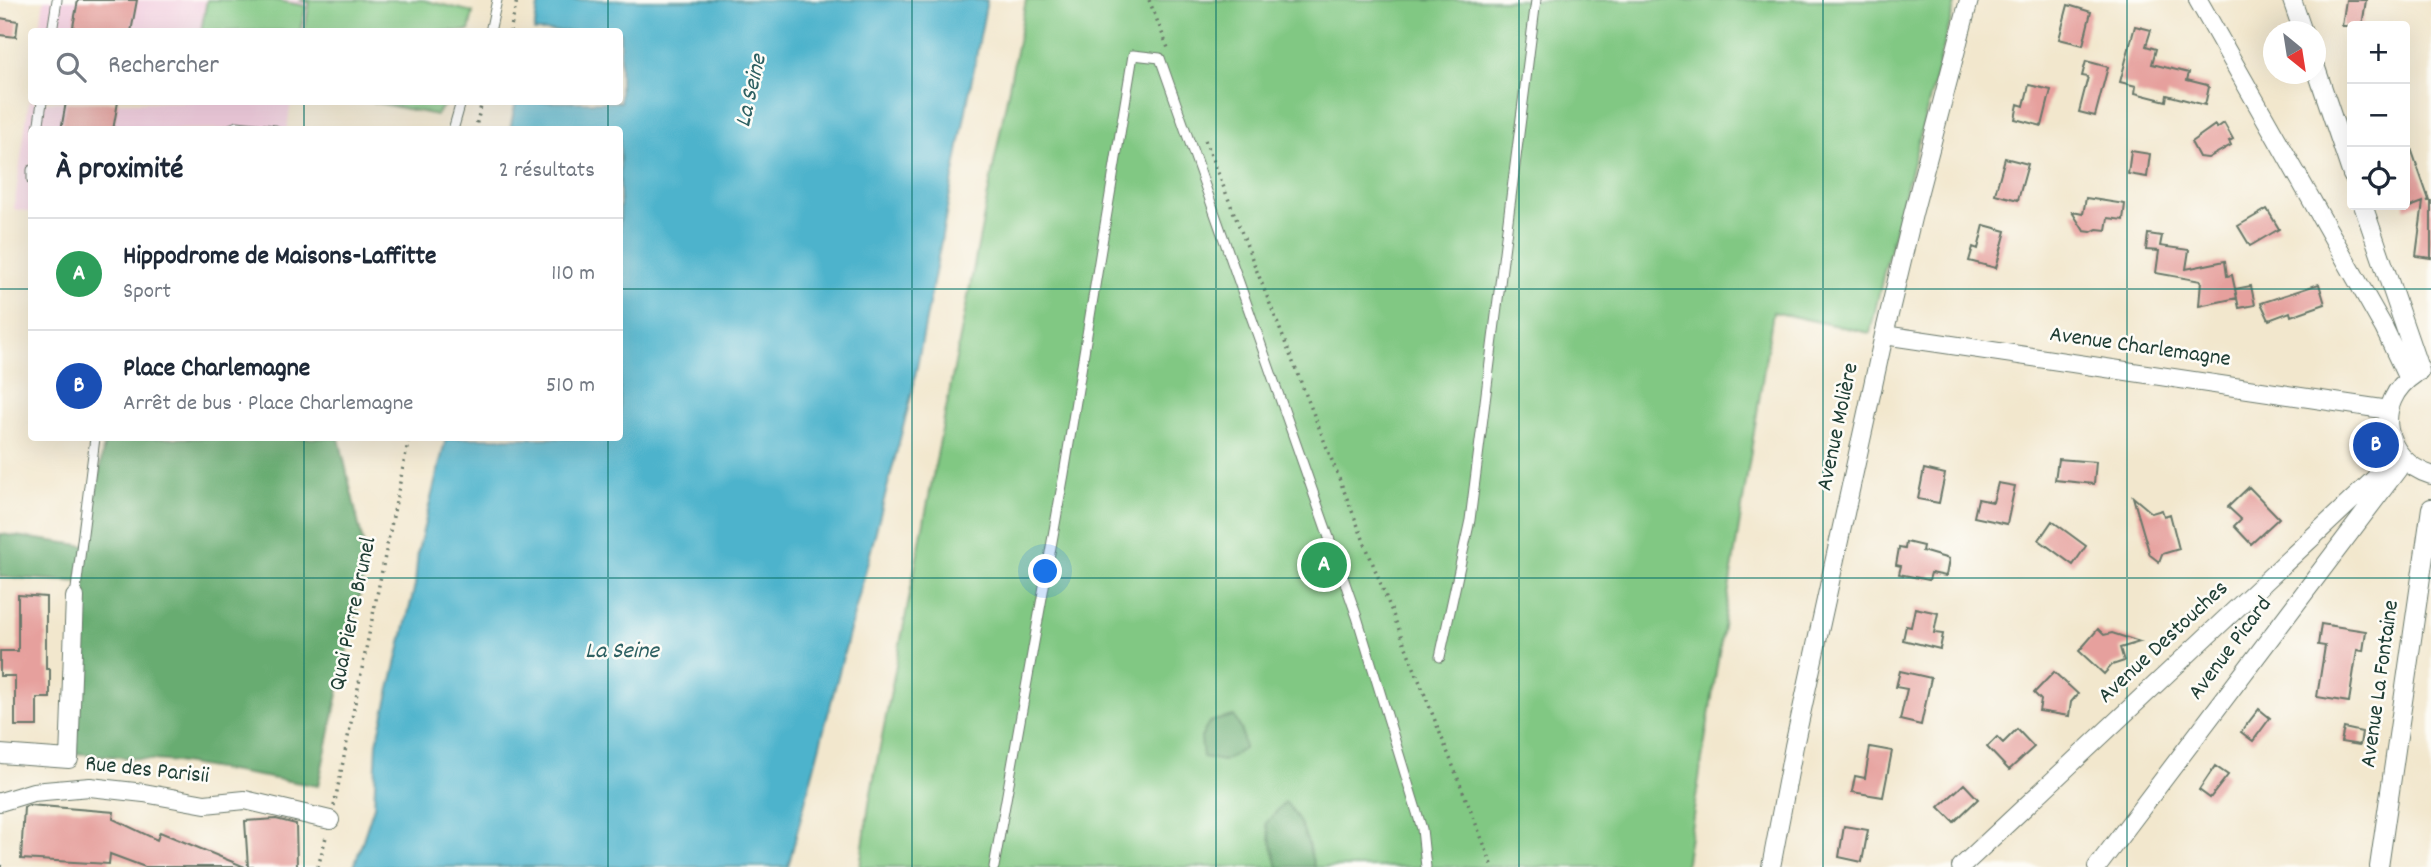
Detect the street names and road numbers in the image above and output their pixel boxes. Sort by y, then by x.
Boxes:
street label: Avenue Charlemagne [2047,319,2233,377]
street label: Avenue Molière [1809,360,1869,494]
street label: Quai Pierre Brunel [322,534,387,694]
street label: Avenue Destouches [2091,574,2237,712]
street label: Avenue Picard [2181,590,2281,708]
street label: Avenue La Fontaine [2353,598,2409,770]
street label: Rue des Parisii [83,748,211,794]

